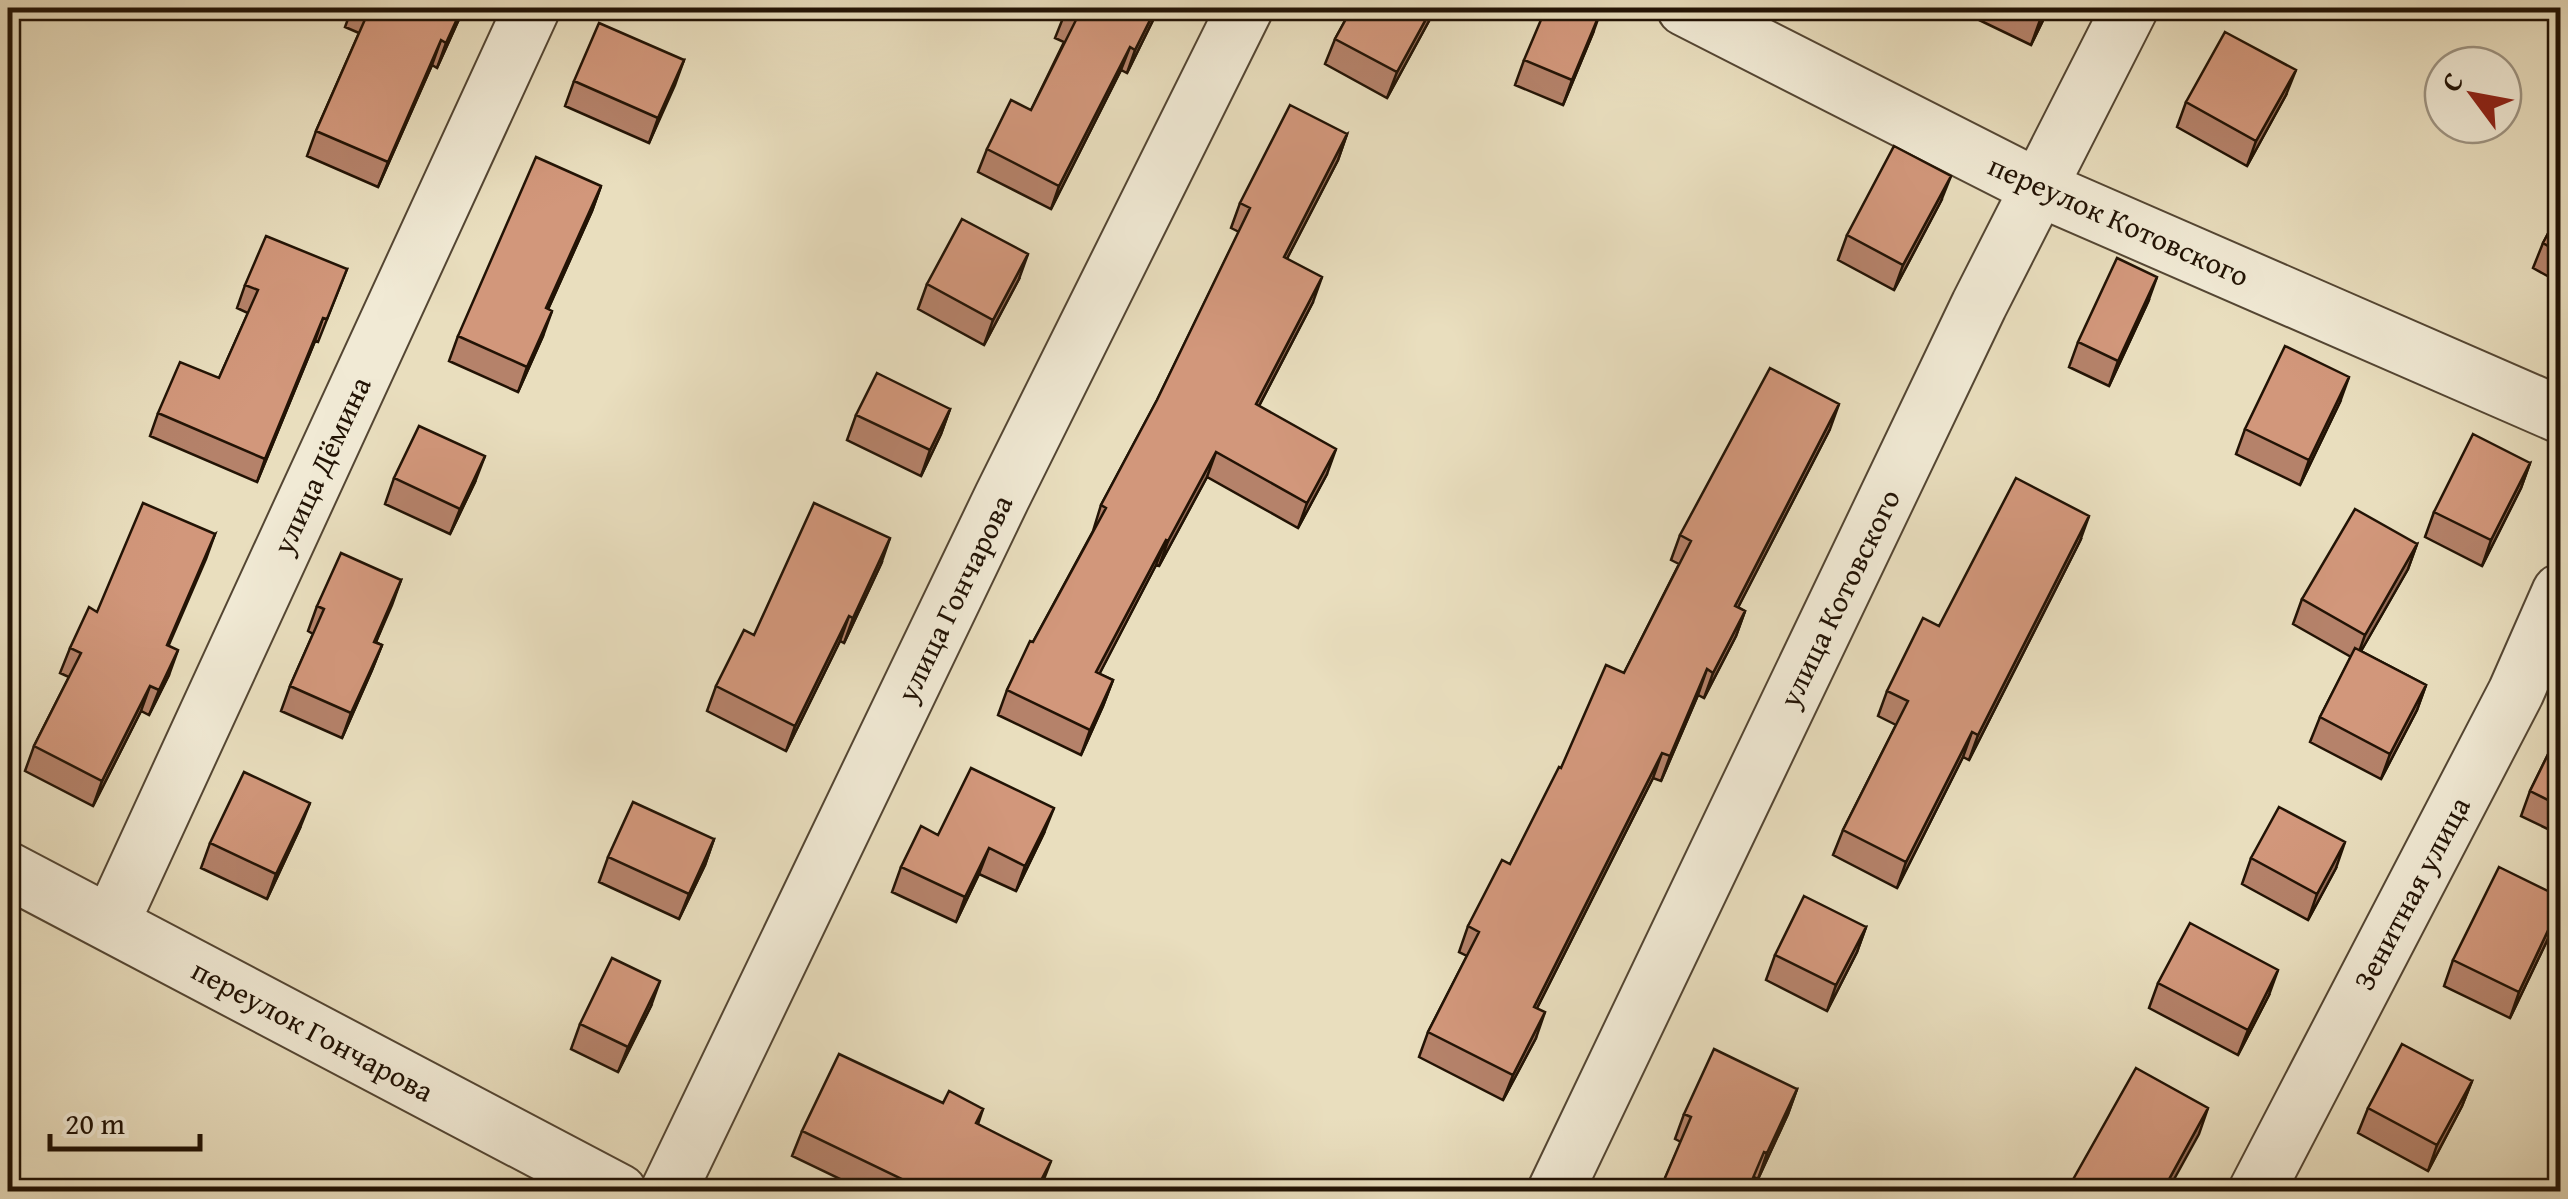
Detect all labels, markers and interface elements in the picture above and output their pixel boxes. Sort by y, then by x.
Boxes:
north arrow [2423,45,2523,145]
text: С [2430,64,2473,99]
street label: переулок Котовского [1982,143,2256,297]
street label: улица Дёмина [260,368,382,562]
street label: улица Котовского [1767,481,1911,716]
street label: улица Гончарова [884,486,1024,710]
street label: Зенитная улица [2341,788,2481,998]
street label: переулок Гончарова [184,948,443,1113]
scale bar [50,1089,200,1151]
text: 20 m [65,1101,125,1145]

